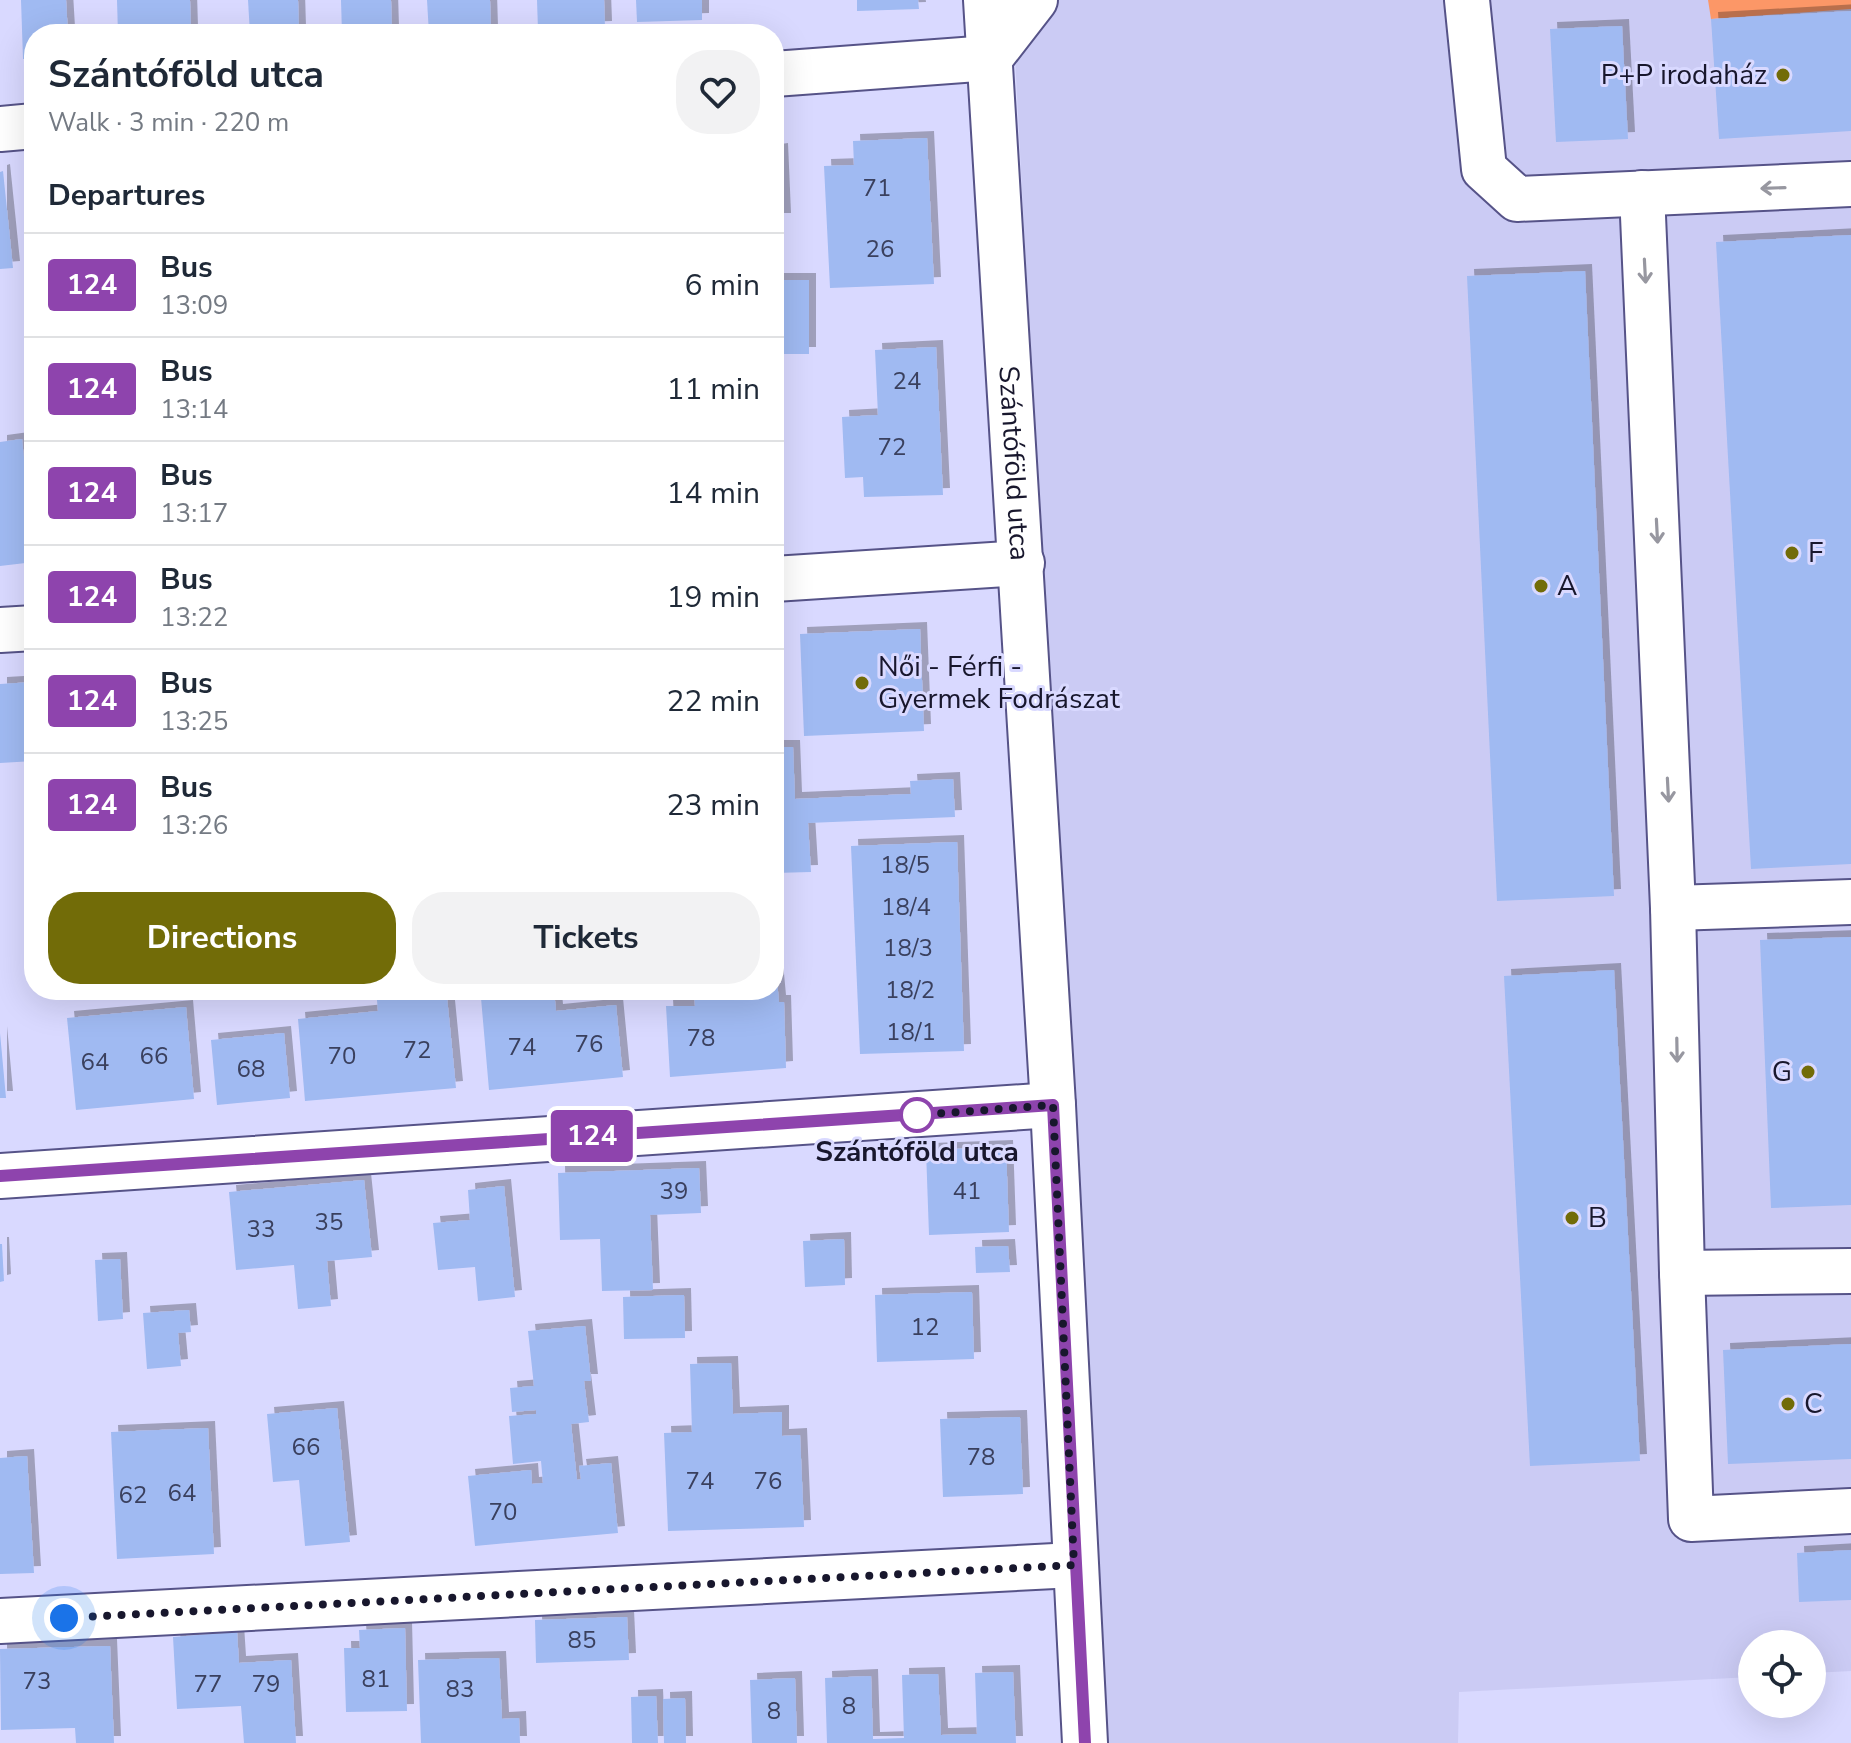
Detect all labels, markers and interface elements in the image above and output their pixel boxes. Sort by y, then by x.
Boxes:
text: Szántóföld utca [48,49,324,100]
button: heart [676,50,760,134]
place label: P+P irodaház [1601,56,1767,94]
marker: P+P irodaház [1774,66,1792,84]
text: Walk · 3 min · 220 m [48,105,289,140]
house number: 71 [863,172,891,204]
text: Departures [48,175,205,216]
one-way arrow [1760,180,1787,195]
house number: 26 [866,233,894,265]
text: Bus [160,247,213,288]
one-way arrow [1638,257,1653,284]
text: 6 min [685,265,760,306]
text: 124 [67,266,117,304]
text: 13:09 [160,288,228,323]
text: Bus [160,351,213,392]
house number: 24 [893,365,921,397]
street label: Szántóföld utca [989,365,1039,562]
text: 11 min [667,369,760,410]
text: 124 [67,370,117,408]
text: 13:14 [160,392,228,427]
house number: 72 [878,431,906,463]
text: Bus [160,455,213,496]
text: 14 min [667,473,760,514]
text: 124 [67,474,117,512]
text: 13:17 [160,496,228,531]
one-way arrow [1649,517,1664,544]
place label: F [1808,534,1823,572]
marker: F [1783,544,1801,562]
text: Bus [160,559,213,600]
place label: A [1557,567,1577,605]
text: 19 min [667,577,760,618]
marker: A [1532,577,1550,595]
text: 124 [67,578,117,616]
text: 13:22 [160,600,228,635]
place label: Női - Férfi - Gyermek Fodrászat [878,648,1120,718]
text: Bus [160,663,213,704]
marker: Női - Férfi - Gyermek Fodrászat [853,674,871,692]
text: 22 min [667,681,760,722]
text: 124 [67,682,117,720]
text: 13:25 [160,704,228,739]
text: Bus [160,767,213,808]
one-way arrow [1661,776,1676,803]
text: 23 min [667,785,760,826]
text: 124 [67,786,117,824]
text: 13:26 [160,808,228,843]
house number: 18/5 [880,849,930,881]
house number: 18/4 [881,891,931,923]
button: Directions [48,892,396,984]
button: Tickets [412,892,760,984]
house number: 18/3 [883,932,933,964]
house number: 18/2 [885,974,935,1006]
house number: 18/1 [886,1016,936,1048]
house number: 78 [687,1022,715,1054]
house number: 76 [575,1028,603,1060]
house number: 74 [508,1031,536,1063]
house number: 72 [403,1034,431,1066]
one-way arrow [1669,1036,1684,1063]
house number: 66 [140,1040,168,1072]
house number: 70 [328,1040,356,1072]
house number: 64 [81,1046,109,1078]
house number: 68 [237,1053,265,1085]
place label: G [1772,1053,1792,1091]
marker: G [1799,1063,1817,1081]
marker: Szántóföld utca [900,1098,934,1132]
line badge: 124 [546,1110,638,1162]
text: 124 [567,1117,617,1155]
place label: Szántóföld utca [815,1133,1019,1171]
house number: 39 [660,1175,688,1207]
house number: 41 [953,1175,981,1207]
place label: B [1588,1199,1607,1237]
house number: 35 [315,1206,343,1238]
marker: B [1563,1209,1581,1227]
house number: 33 [247,1213,275,1245]
house number: 12 [911,1311,939,1343]
place label: C [1804,1385,1823,1423]
marker: C [1779,1395,1797,1413]
house number: 66 [292,1431,320,1463]
house number: 78 [967,1441,995,1473]
house number: 74 [686,1465,714,1497]
house number: 76 [754,1465,782,1497]
house number: 64 [168,1477,196,1509]
house number: 62 [119,1479,147,1511]
house number: 70 [489,1496,517,1528]
your location [44,1598,84,1638]
house number: 85 [568,1624,596,1656]
map controls [1738,1630,1826,1718]
button: locate [1738,1630,1826,1718]
house number: 81 [362,1663,390,1695]
house number: 73 [23,1665,51,1697]
house number: 77 [194,1668,222,1700]
house number: 79 [252,1668,280,1700]
house number: 83 [446,1673,474,1705]
house number: 8 [842,1690,856,1722]
house number: 8 [767,1695,781,1727]

